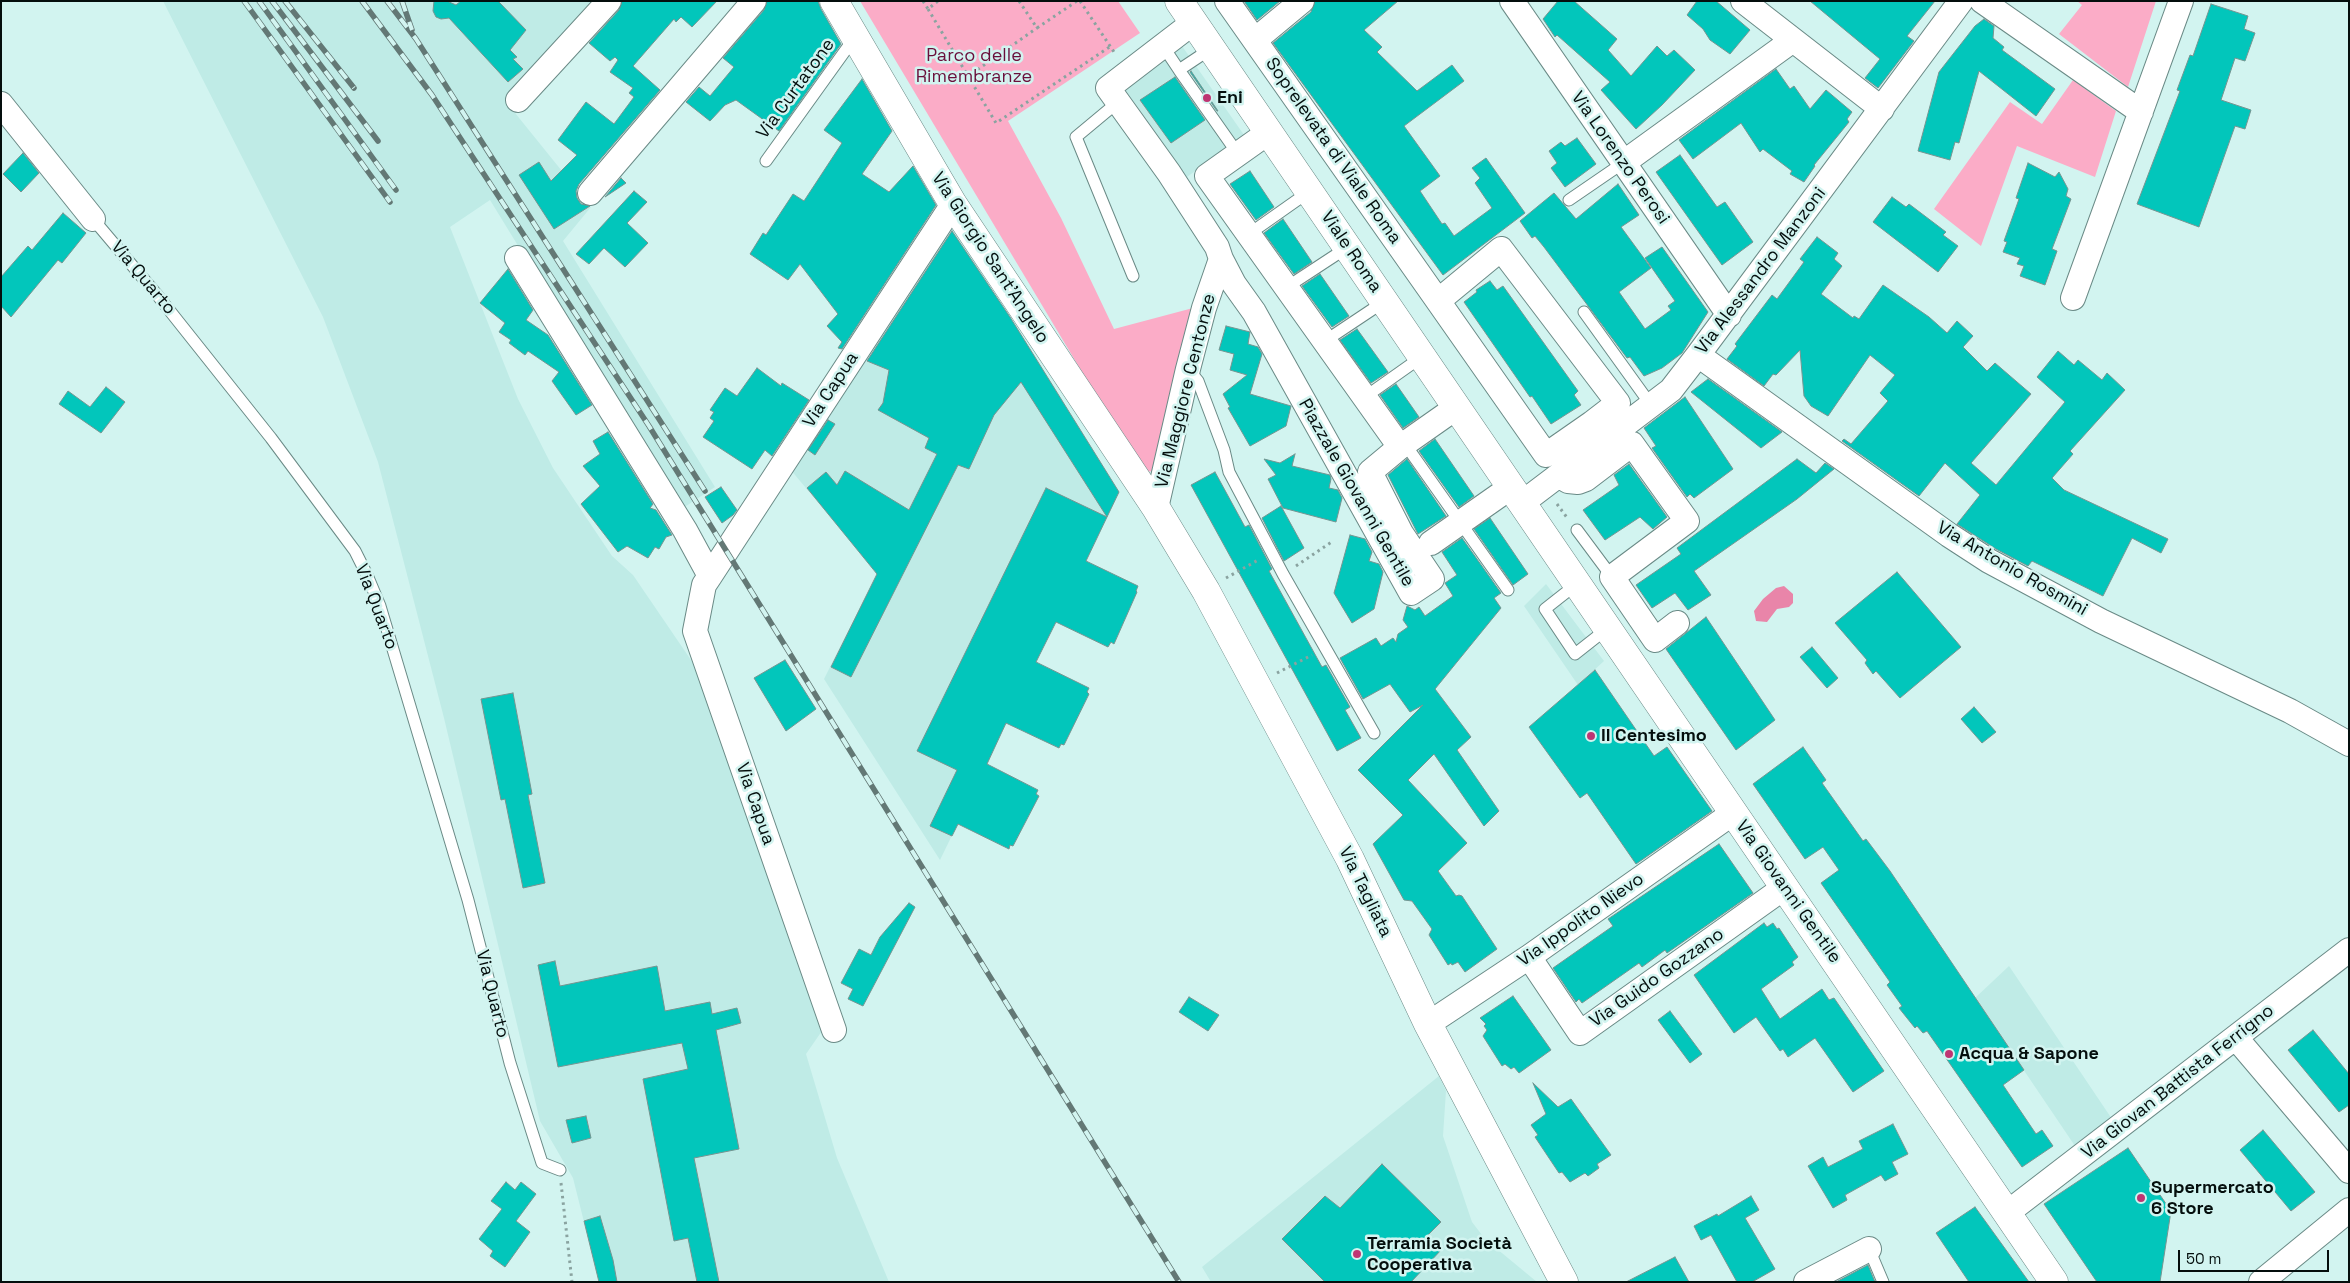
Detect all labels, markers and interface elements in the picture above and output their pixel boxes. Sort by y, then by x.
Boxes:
street label: Via Curtatone [752,35,840,143]
park label: Parco delle Rimembranze [916,45,1032,88]
street label: Soprelevata di Viale Roma [1260,54,1406,248]
place label: Eni [1217,87,1243,109]
street label: Via Lorenzo Perosi [1566,87,1674,229]
marker: Eni [1201,92,1213,104]
street label: Via Giorgio Sant'Angelo [927,168,1053,348]
street label: Via Alessandro Manzoni [1691,183,1831,359]
street label: Viale Roma [1316,207,1386,297]
street label: Via Quarto [106,237,180,319]
street label: Via Maggiore Centonze [1151,292,1221,490]
street label: Via Capua [799,348,863,432]
street label: Piazzale Giovanni Gentile [1293,395,1419,591]
street label: Via Antonio Rosmini [1933,517,2091,621]
street label: Via Quarto [350,561,402,653]
place label: Il Centesimo [1601,725,1707,747]
marker: Il Centesimo [1585,730,1597,742]
street label: Via Capua [731,760,779,848]
street label: Via Giovanni Gentile [1731,816,1845,968]
street label: Via Tagliata [1334,843,1396,941]
street label: Via Ippolito Nievo [1514,868,1648,972]
street label: Via Guido Gozzano [1586,924,1728,1032]
street label: Via Quarto [471,948,513,1040]
street label: Via Giovan Battista Ferrigno [2078,1000,2278,1164]
place label: Acqua & Sapone [1959,1043,2099,1065]
marker: Acqua & Sapone [1943,1048,1955,1060]
place label: Supermercato 6 Store [2151,1177,2274,1220]
marker: Supermercato 6 Store [2135,1192,2147,1204]
place label: Terramia Società Cooperativa [1367,1233,1512,1276]
scale bar [2180,1240,2331,1272]
marker: Terramia Società Cooperativa [1351,1248,1363,1260]
text: 50 m [2186,1249,2221,1268]

